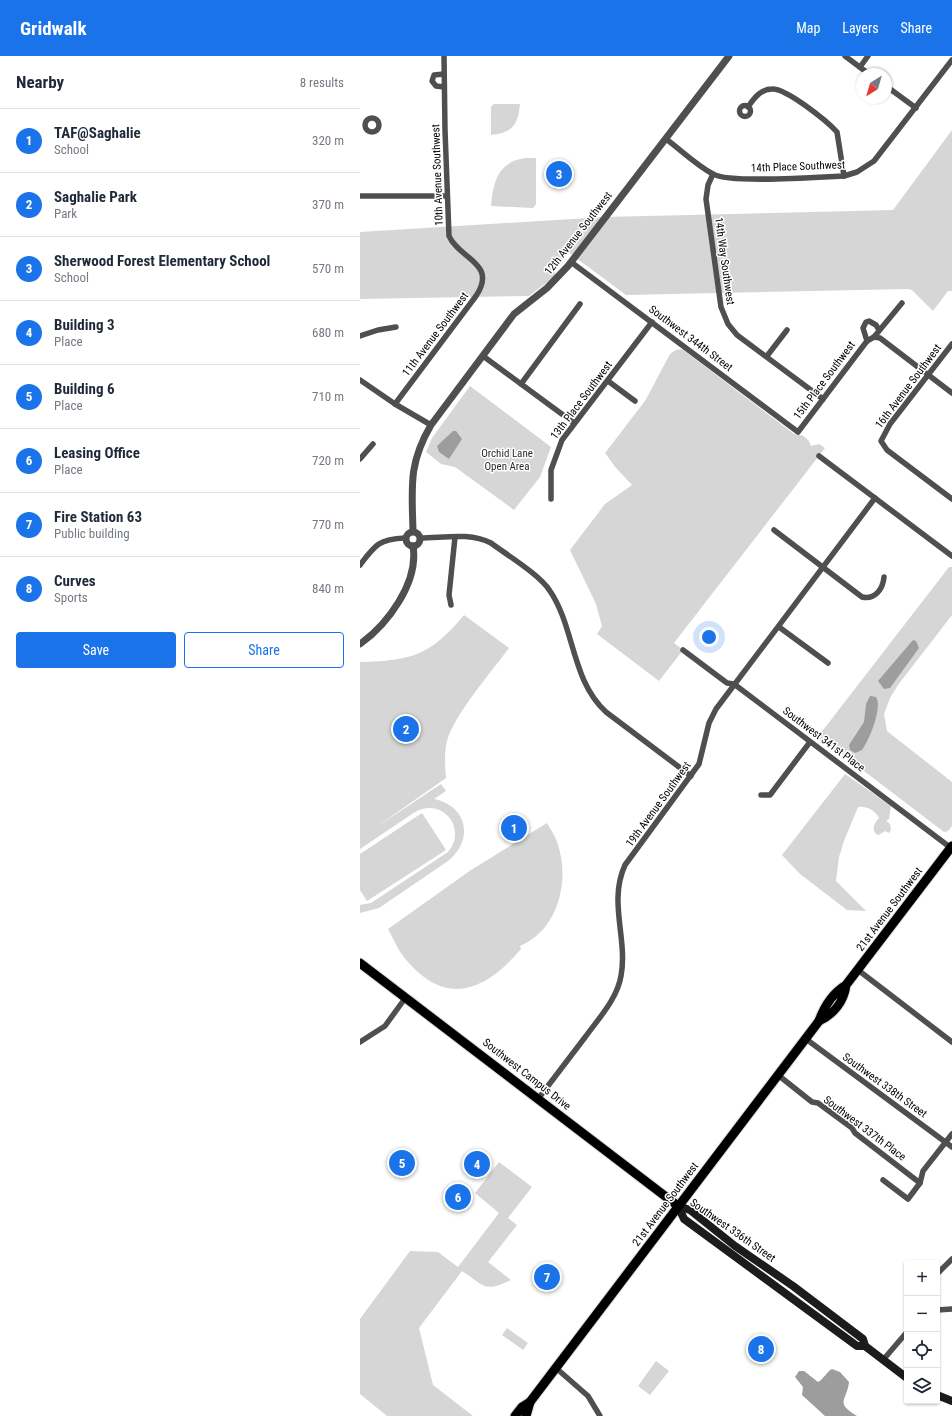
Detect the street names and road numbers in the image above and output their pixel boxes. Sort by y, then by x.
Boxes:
street label: 10th Avenue Southwest [429,124,446,226]
street label: 14th Place Southwest [751,158,845,175]
street label: 12th Avenue Southwest [542,189,615,277]
street label: 14th Way Southwest [712,217,737,306]
street label: 11th Avenue Southwest [400,290,471,379]
street label: Southwest 344th Street [646,303,735,374]
street label: 15th Place Southwest [791,339,858,422]
street label: 16th Avenue Southwest [873,342,944,431]
street label: 13th Place Southwest [548,359,615,442]
street label: Southwest 341st Place [780,704,867,775]
street label: 19th Avenue Southwest [623,759,694,849]
street label: 21st Avenue Southwest [854,865,925,954]
street label: Southwest Campus Drive [480,1036,573,1113]
street label: Southwest 338th Street [840,1050,930,1120]
street label: Southwest 337th Place [821,1093,908,1164]
street label: 21st Avenue Southwest [630,1160,701,1249]
street label: Southwest 336th Street [687,1196,778,1265]

